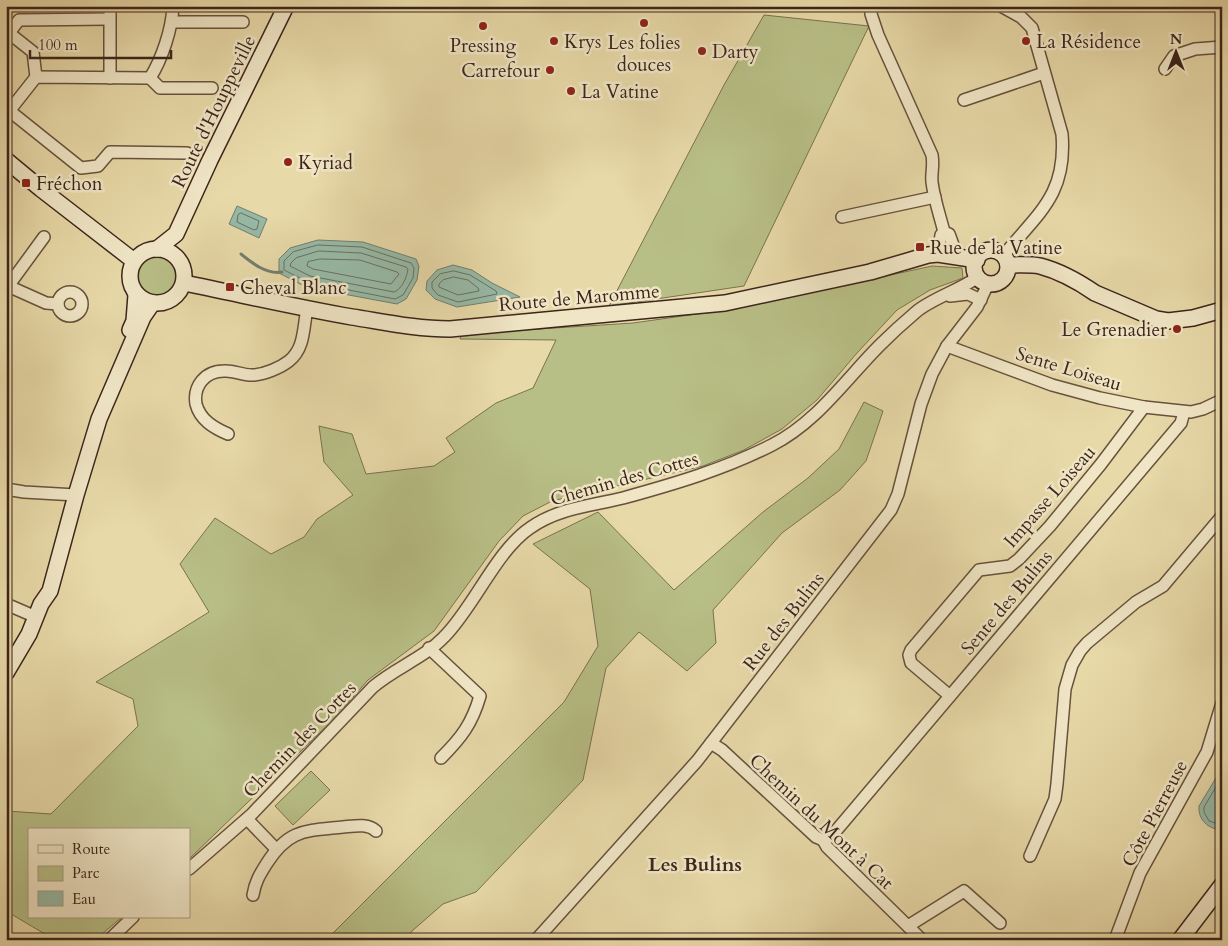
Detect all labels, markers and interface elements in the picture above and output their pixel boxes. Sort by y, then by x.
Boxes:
marker: Les folies douces [638,17,650,29]
marker: Pressing [477,20,489,32]
scale bar [30,28,171,60]
north arrow [1150,28,1200,78]
place label: Krys [564,29,601,55]
place label: La Résidence [1036,29,1141,55]
place label: Les folies douces [608,30,680,78]
text: N [1170,30,1182,49]
street label: Route d'Houppeville [166,31,262,192]
place label: Pressing [450,33,516,59]
text: 100 m [38,35,78,55]
marker: Krys [548,35,560,47]
marker: La Résidence [1020,35,1032,47]
place label: Darty [712,39,759,65]
marker: Darty [696,45,708,57]
place label: Carrefour [461,58,540,84]
marker: Carrefour [544,64,556,76]
place label: La Vatine [581,79,659,105]
marker: La Vatine [565,85,577,97]
place label: Kyriad [298,150,353,176]
marker: Kyriad [282,156,294,168]
place label: Fréchon [36,171,103,197]
marker: Fréchon [20,177,32,189]
place label: Rue de la Vatine [930,235,1062,261]
marker: Rue de la Vatine [914,241,926,253]
place label: Cheval Blanc [240,275,347,301]
street label: Route de Maromme [498,278,661,318]
marker: Cheval Blanc [224,281,236,293]
place label: Le Grenadier [1061,317,1167,343]
marker: Le Grenadier [1171,323,1183,335]
street label: Sente Loiseau [1013,341,1125,397]
street label: Impasse Loiseau [998,440,1102,554]
street label: Chemin des Cottes [547,445,701,513]
street label: Sente des Bulins [955,545,1058,661]
street label: Rue des Bulins [737,567,830,676]
street label: Chemin des Cottes [237,676,362,804]
street label: Chemin du Mont à Cat [743,748,899,896]
street label: Côte Pierreuse [1116,755,1194,872]
legend [28,828,190,918]
text: Route [72,839,110,859]
district label: Les Bulins [648,851,742,878]
text: Parc [72,863,100,883]
text: Eau [72,889,96,909]

